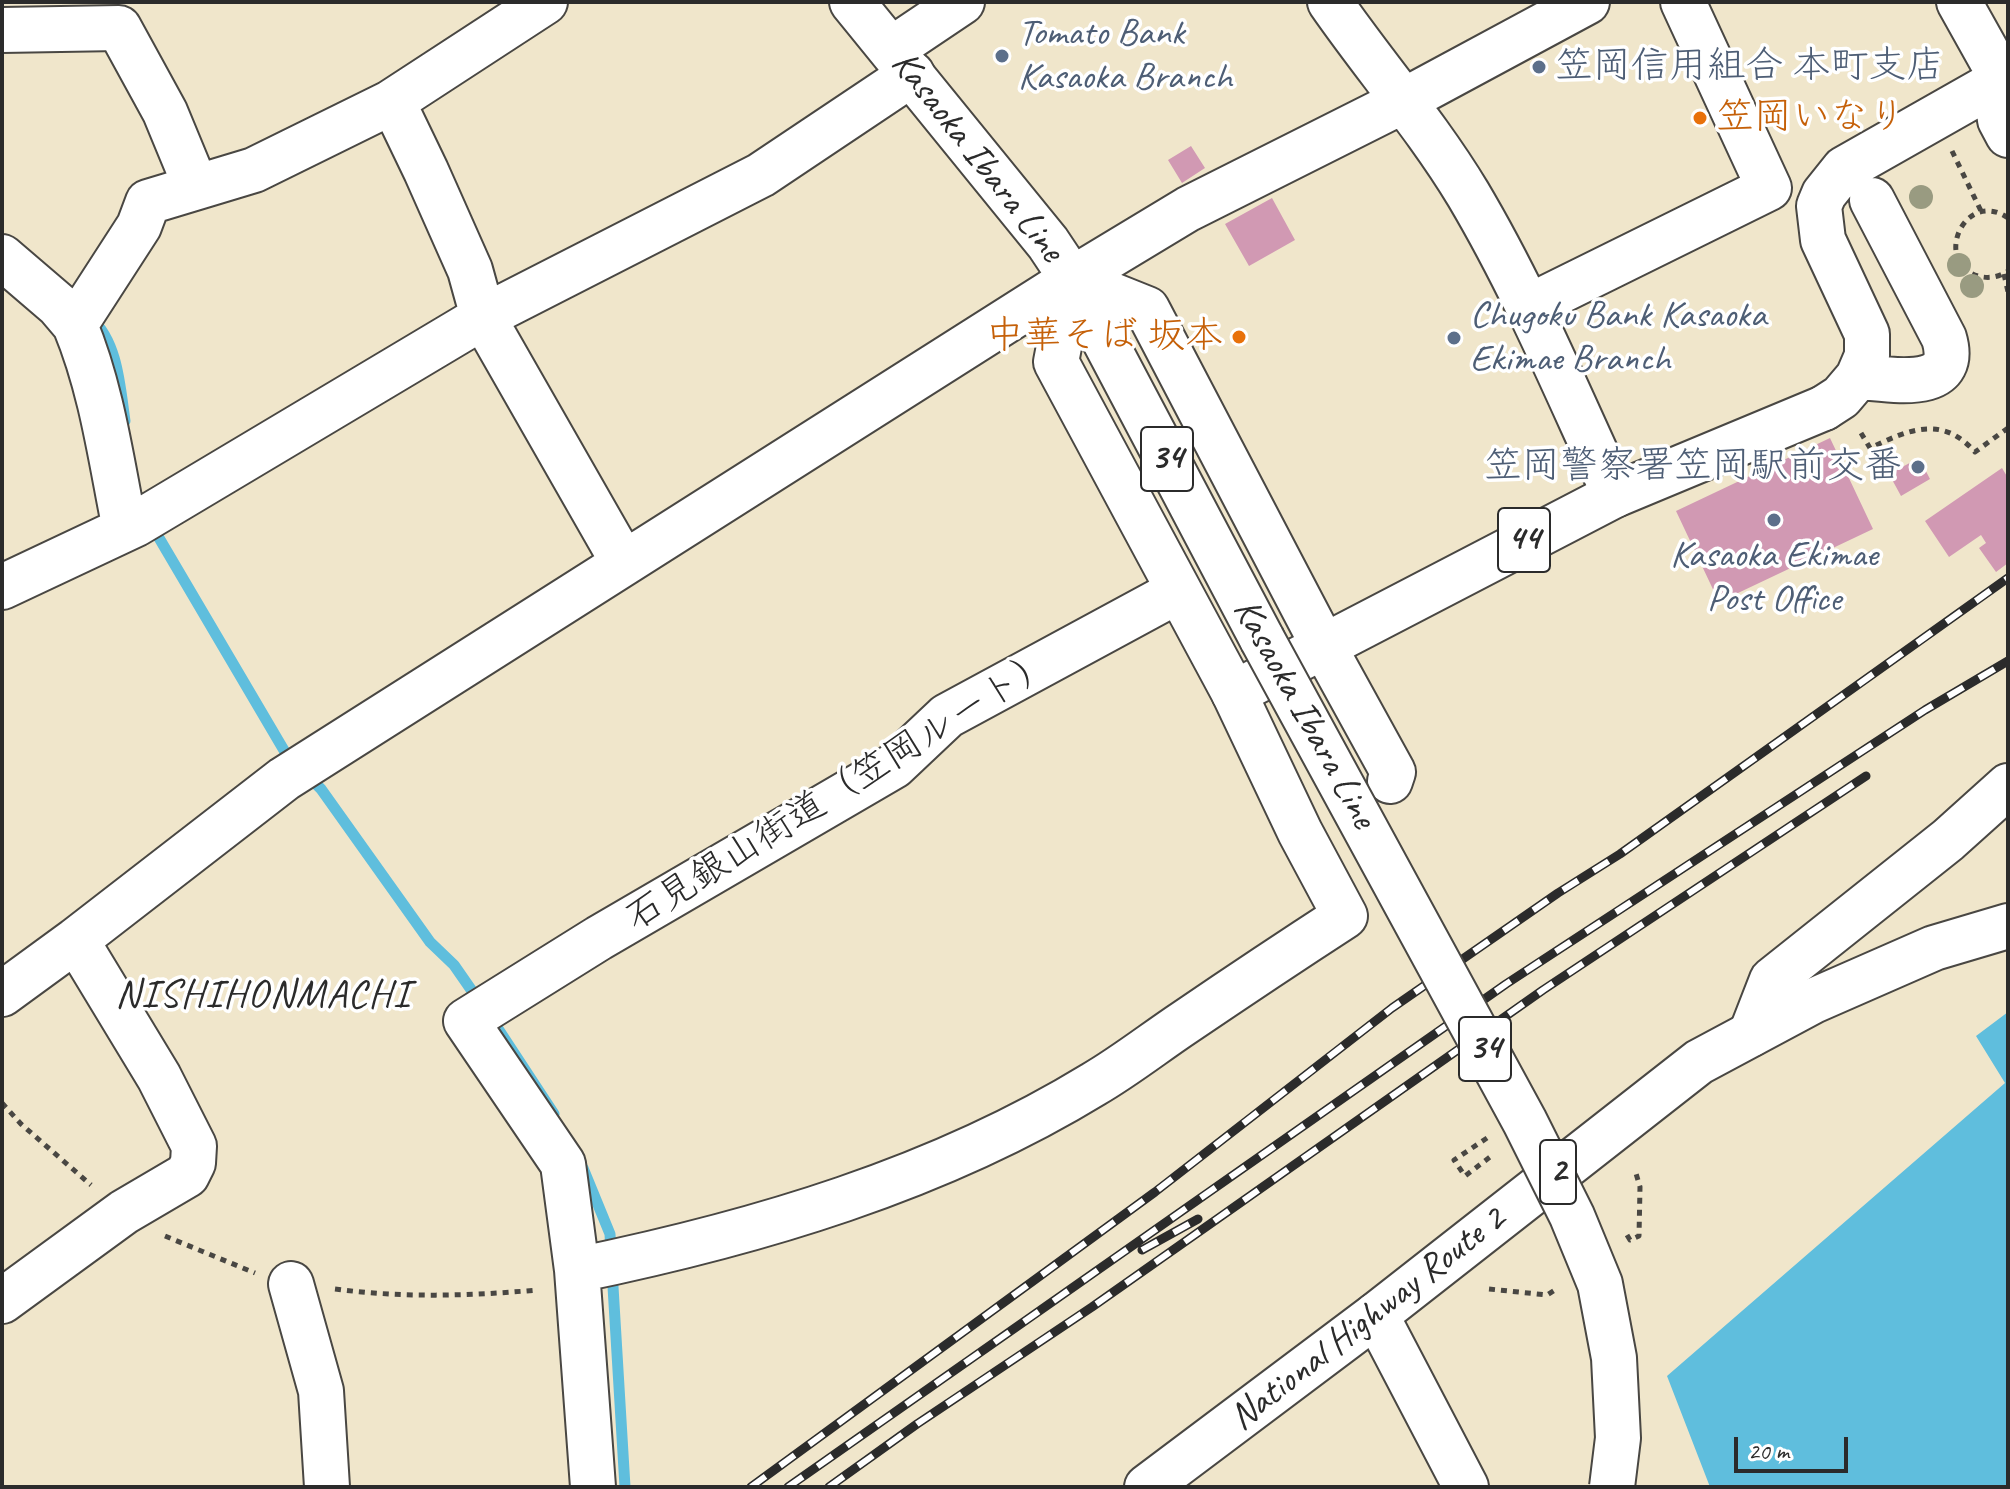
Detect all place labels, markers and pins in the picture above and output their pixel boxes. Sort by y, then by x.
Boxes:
place label: Tomato Bank Kasaoka Branch [1018,11,1232,100]
place label: 笠岡信用組合 本町支店 [1555,44,1944,90]
marker: Tomato Bank Kasaoka Branch [993,47,1011,65]
marker: 笠岡信用組合 本町支店 [1530,58,1548,76]
place label: 笠岡いなり [1716,95,1906,141]
marker: 笠岡いなり [1691,109,1709,127]
place label: Chugoku Bank Kasaoka Ekimae Branch [1470,293,1766,382]
place label: 中華そば 坂本 [986,314,1223,360]
marker: 中華そば 坂本 [1230,328,1248,346]
marker: Chugoku Bank Kasaoka Ekimae Branch [1445,329,1463,347]
place label: 笠岡警察署笠岡駅前交番 [1484,444,1902,490]
marker: 笠岡警察署笠岡駅前交番 [1909,458,1927,476]
marker: Kasaoka Ekimae Post Office [1765,511,1783,529]
place label: Kasaoka Ekimae Post Office [1670,533,1878,622]

